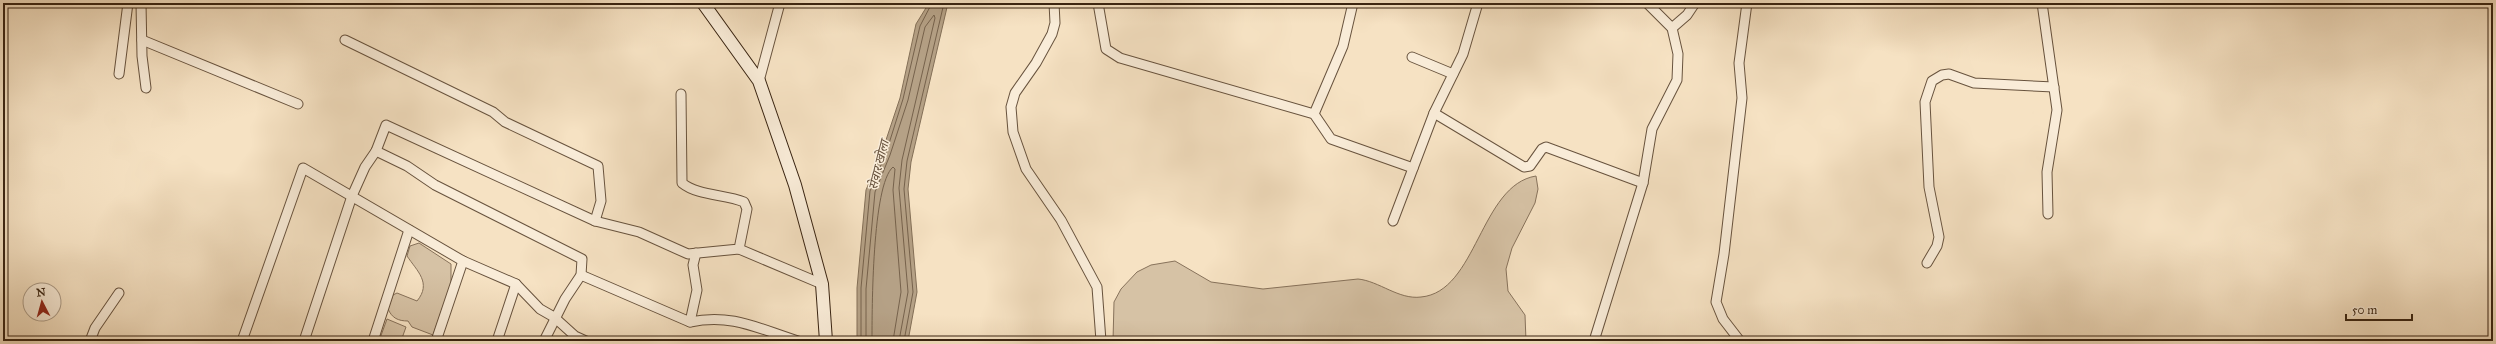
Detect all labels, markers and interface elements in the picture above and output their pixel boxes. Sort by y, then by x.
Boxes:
water label: सेवार खोला [865,136,894,191]
north arrow [22,282,62,322]
text: N [36,286,47,300]
scale bar [2346,296,2412,322]
text: 50 m [2352,303,2377,317]

